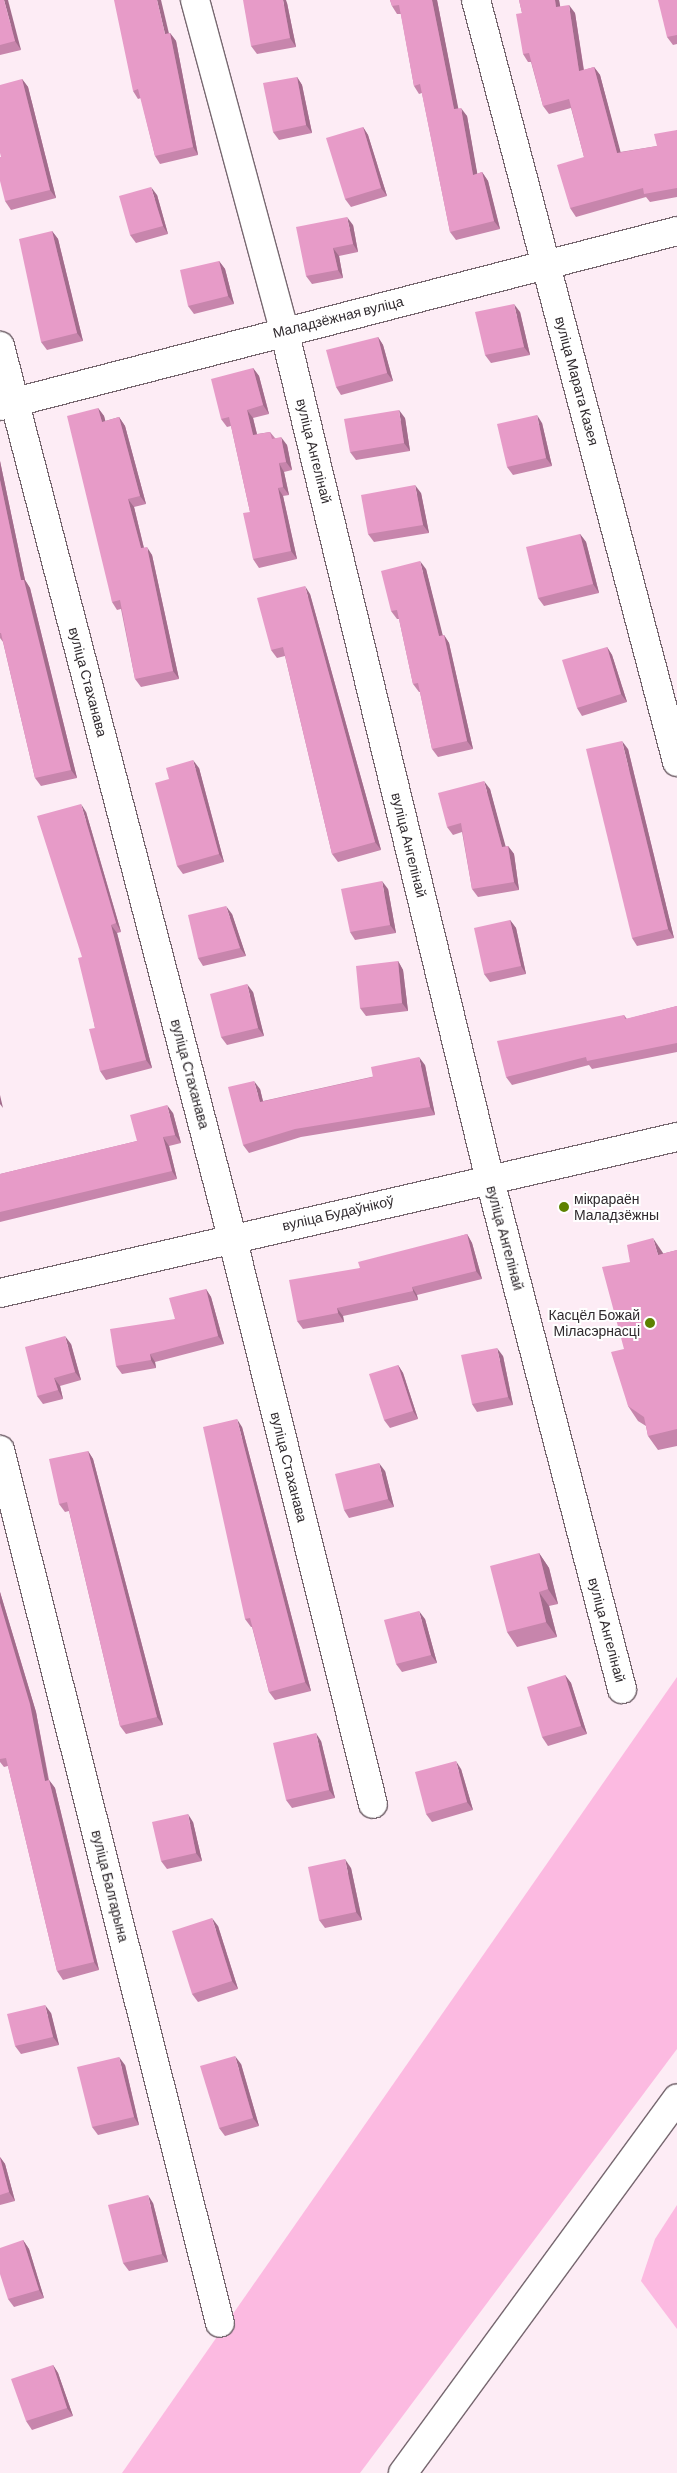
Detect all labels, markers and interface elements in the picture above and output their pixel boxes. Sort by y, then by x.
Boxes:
street label: Маладзёжная вуліца [271,293,405,341]
street label: вуліца Марата Казея [552,315,602,447]
street label: вуліца Ангелінай [293,397,335,505]
street label: вуліца Стаханава [65,625,111,739]
street label: вуліца Ангелінай [388,791,430,899]
street label: вуліца Стаханава [167,1017,213,1131]
street label: вуліца Ангелінай [483,1184,527,1292]
place label: мікрараён Маладзёжны [574,1191,659,1224]
street label: вуліца Будаўнікоў [281,1192,395,1234]
marker: мікрараён Маладзёжны [558,1201,570,1213]
place label: Касцёл Божай Міласэрнасці [548,1307,640,1340]
marker: Касцёл Божай Міласэрнасці [644,1317,656,1329]
street label: вуліца Стаханава [267,1410,311,1524]
street label: вуліца Ангелінай [585,1576,629,1684]
street label: вуліца Балгарына [88,1828,132,1944]

